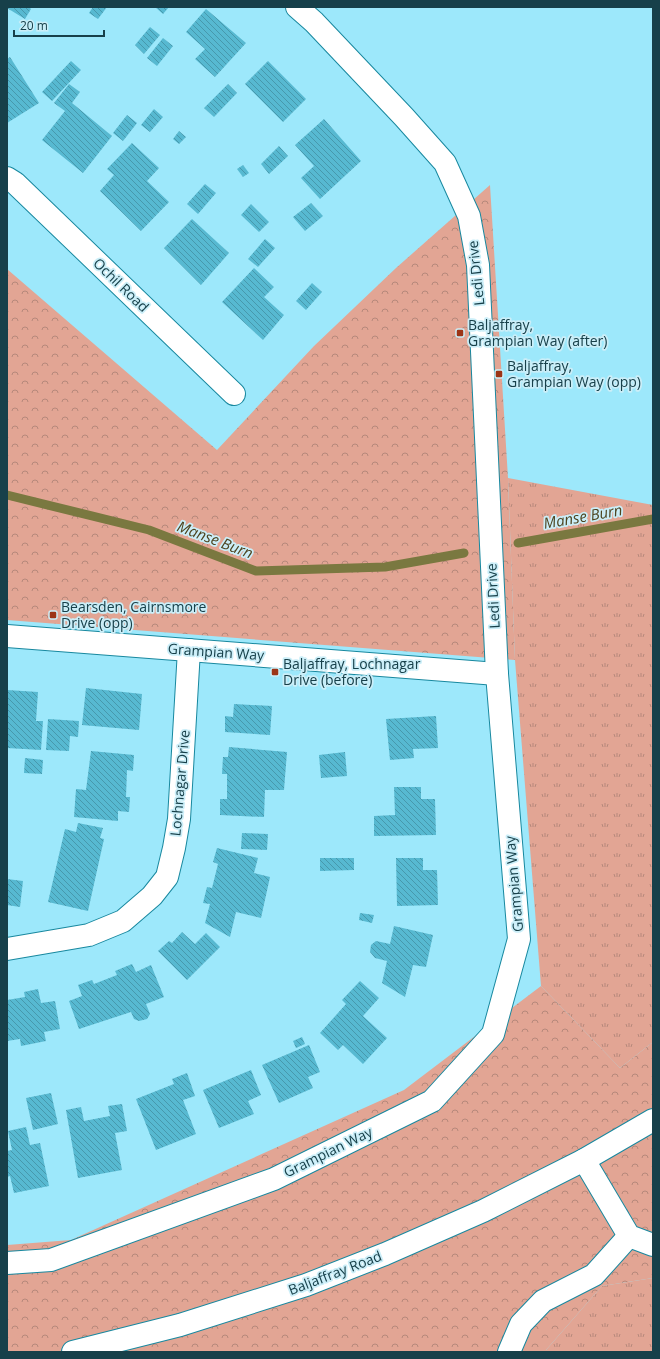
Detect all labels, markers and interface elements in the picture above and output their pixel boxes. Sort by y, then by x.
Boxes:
scale bar [14,12,104,38]
text: 20 m [20,17,48,34]
street label: Ledi Drive [463,240,488,306]
street label: Ochil Road [89,253,153,316]
place label: Baljaffray, Grampian Way (after) [468,315,607,350]
marker: Baljaffray, Grampian Way (after) [455,328,465,338]
place label: Baljaffray, Grampian Way (opp) [507,356,641,391]
marker: Baljaffray, Grampian Way (opp) [494,369,504,379]
water label: Manse Burn [542,499,624,533]
water label: Manse Burn [175,515,256,563]
street label: Ledi Drive [481,563,504,629]
place label: Bearsden, Cairnsmore Drive (opp) [61,597,207,632]
marker: Bearsden, Cairnsmore Drive (opp) [48,610,58,620]
street label: Grampian Way [167,639,266,664]
place label: Baljaffray, Lochnagar Drive (before) [283,654,421,689]
marker: Baljaffray, Lochnagar Drive (before) [270,667,280,677]
street label: Lochnagar Drive [165,729,194,837]
street label: Grampian Way [500,834,527,933]
street label: Grampian Way [280,1121,376,1181]
street label: Baljaffray Road [285,1246,384,1299]

